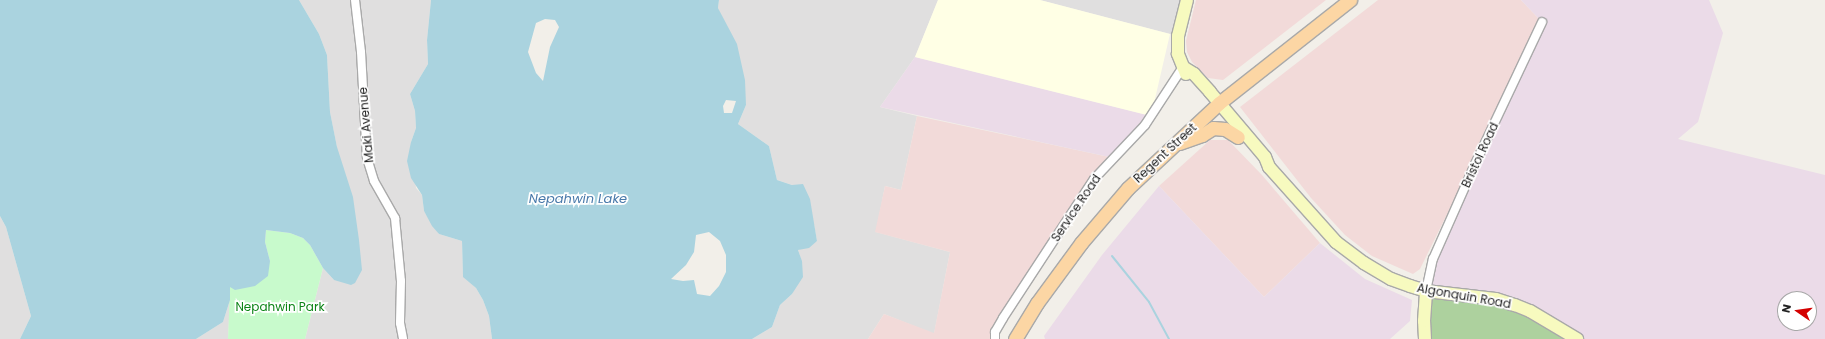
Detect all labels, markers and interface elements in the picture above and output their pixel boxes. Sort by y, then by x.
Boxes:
street label: Maki Avenue [356,87,376,163]
street label: Regent Street [1131,120,1199,186]
street label: Bristol Road [1459,120,1501,190]
street label: Service Road [1048,172,1104,244]
water label: Nepahwin Lake [529,191,627,207]
street label: Algonquin Road [1416,281,1512,311]
north arrow [1777,291,1817,331]
park label: Nepahwin Park [235,300,325,314]
text: N [1778,303,1795,314]

